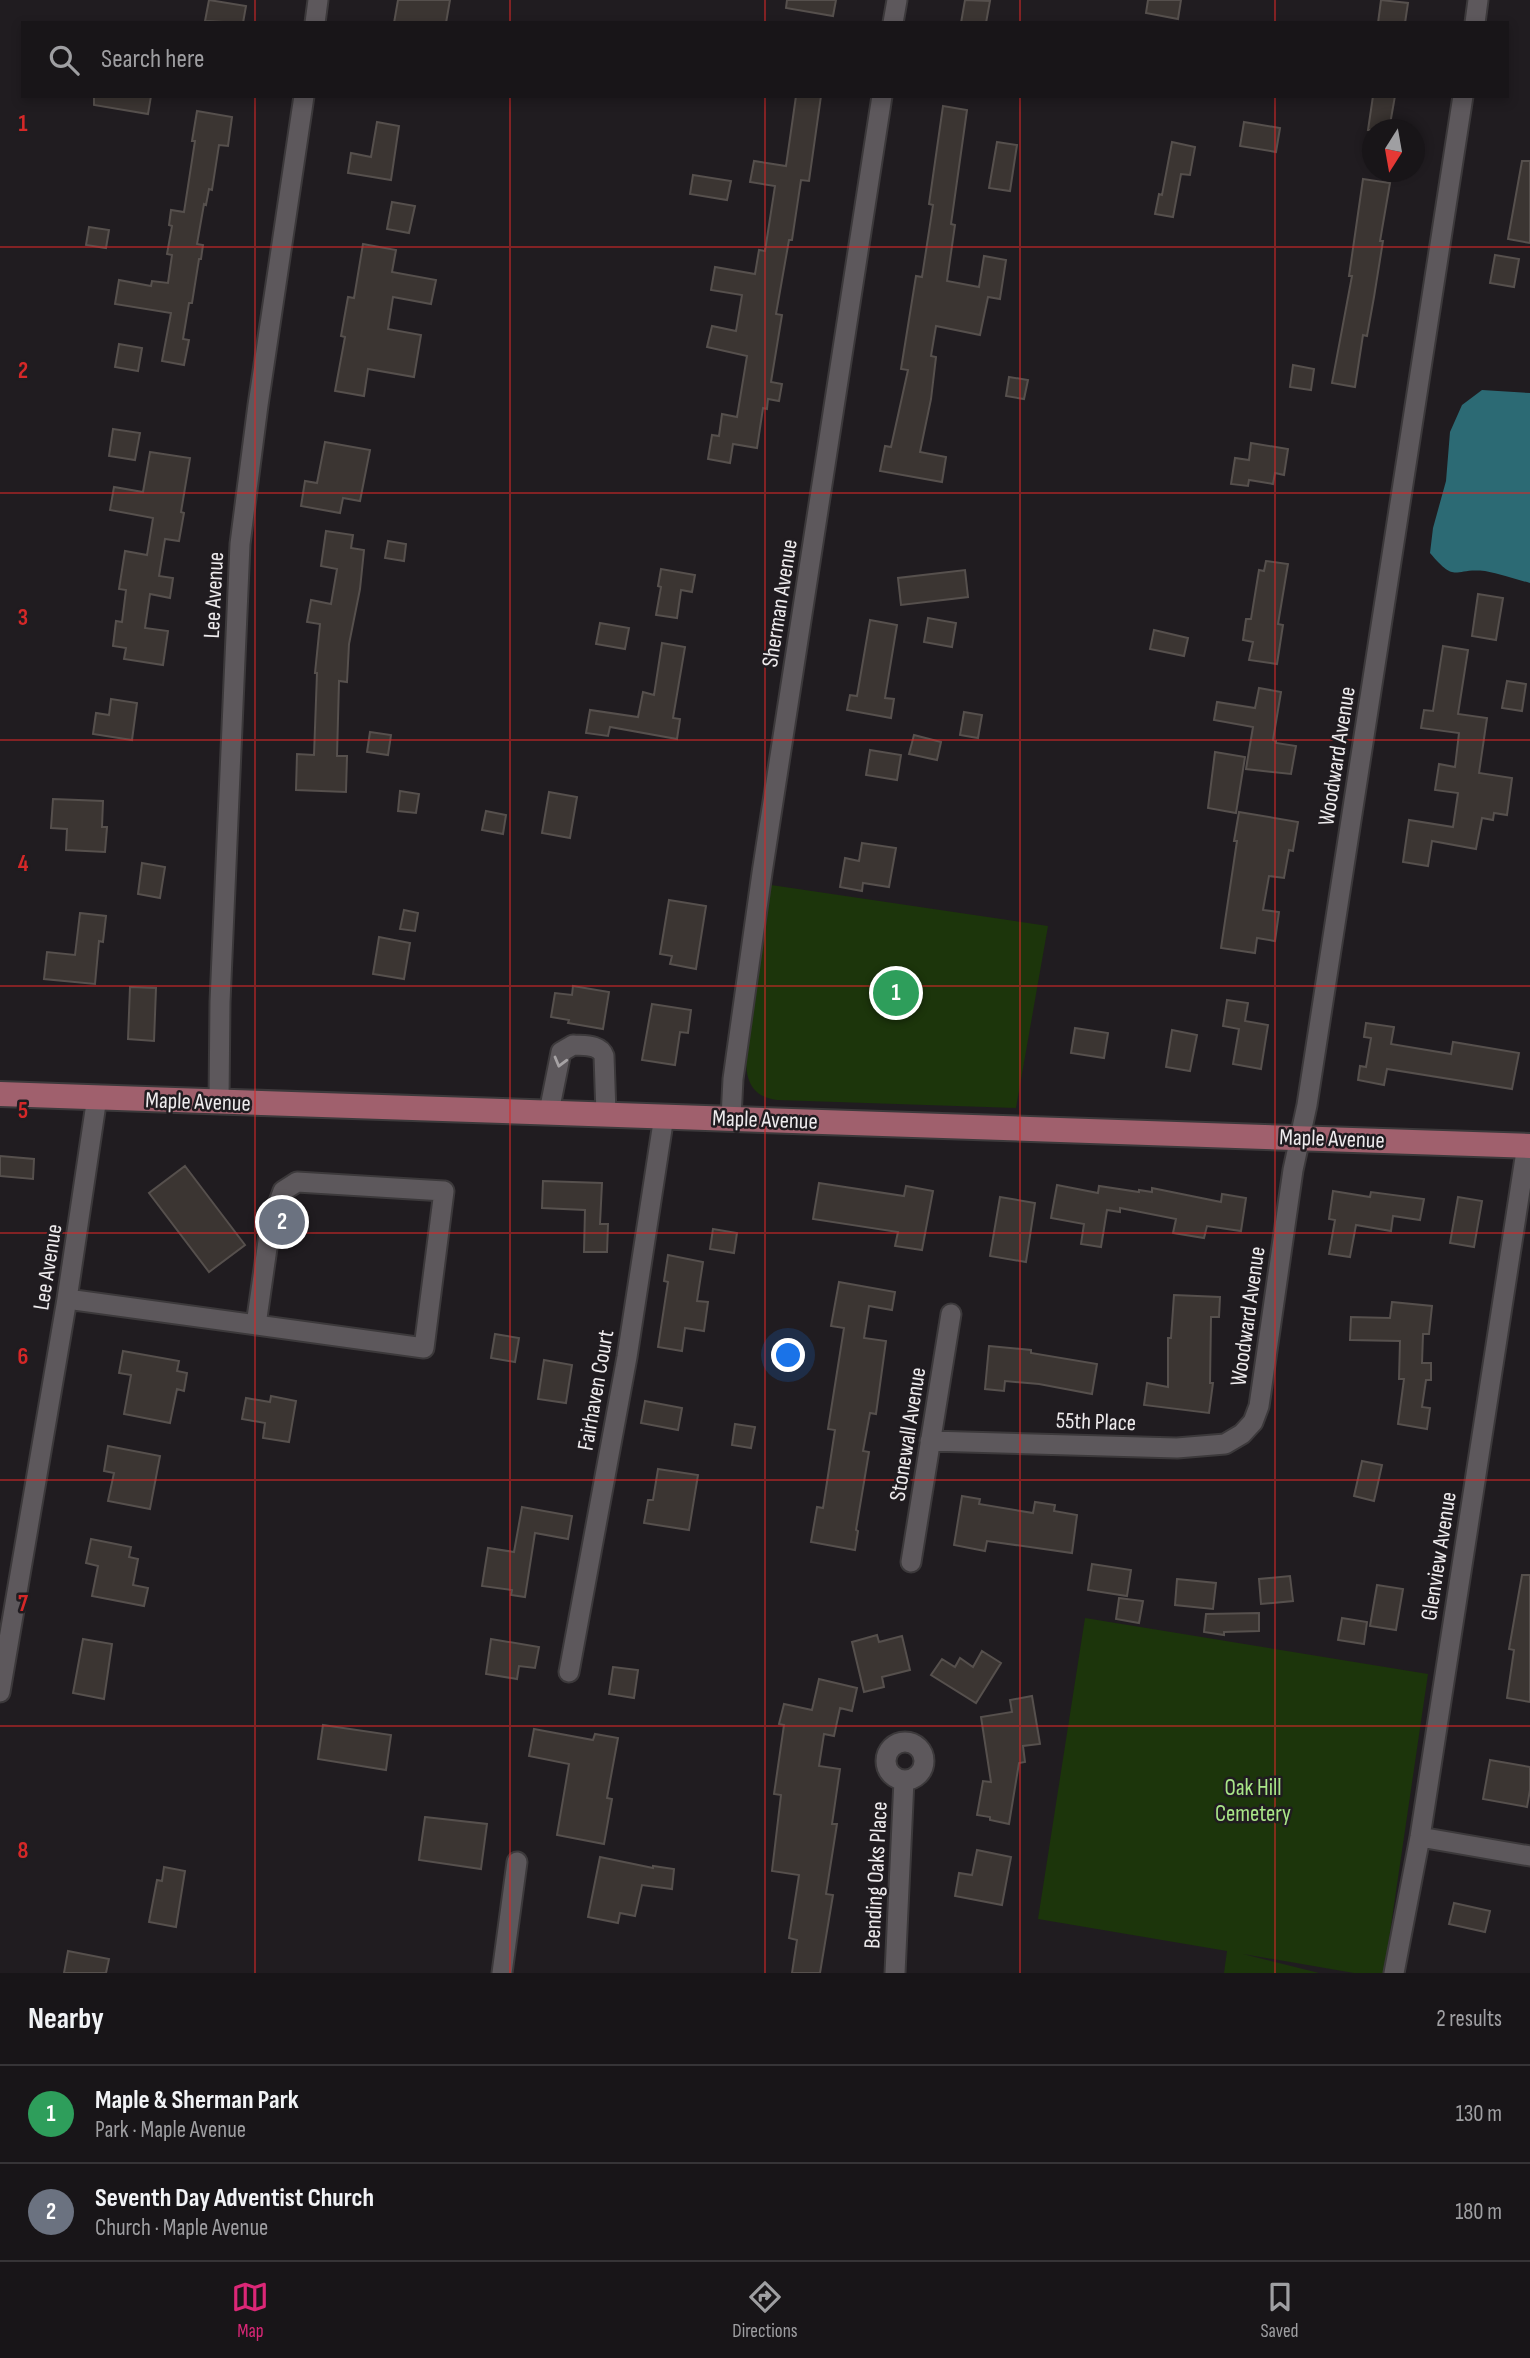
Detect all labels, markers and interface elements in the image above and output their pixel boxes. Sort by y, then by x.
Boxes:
search box [21,21,1509,98]
icon: search [45,41,83,79]
text: Search here [101,44,204,75]
text: 1 [18,110,28,138]
north arrow [1362,119,1425,182]
text: 2 [18,357,28,385]
street label: Sherman Avenue [756,537,804,669]
street label: Lee Avenue [198,551,230,639]
text: 3 [18,604,28,632]
street label: Woodward Avenue [1312,685,1362,828]
text: 4 [18,850,29,878]
pin: 1 [873,967,919,1019]
one-way arrow [554,1056,568,1068]
street label: Maple Avenue [145,1086,251,1118]
text: 5 [18,1097,28,1125]
street label: Maple Avenue [712,1104,818,1136]
street label: Maple Avenue [1279,1123,1385,1155]
pin: 2 [259,1196,305,1248]
street label: Lee Avenue [27,1222,69,1312]
street label: Woodward Avenue [1224,1245,1272,1388]
street label: Fairhaven Court [572,1328,620,1453]
your location [771,1338,805,1372]
text: 6 [18,1343,28,1371]
street label: Stonewall Avenue [884,1365,932,1503]
street label: 55th Place [1055,1407,1137,1437]
street label: Glenview Avenue [1415,1490,1463,1623]
text: 7 [18,1590,28,1618]
park label: Oak Hill Cemetery [1215,1774,1291,1828]
street label: Bending Oaks Place [858,1801,894,1949]
text: 8 [18,1837,29,1865]
text: Nearby [28,2001,104,2037]
text: 2 results [1436,2005,1502,2033]
text: Maple & Sherman Park [95,2085,299,2116]
text: 1 [46,2100,56,2128]
text: 130 m [1456,2100,1502,2128]
text: Park · Maple Avenue [95,2116,246,2144]
text: Seventh Day Adventist Church [95,2183,374,2214]
text: 2 [46,2198,56,2226]
text: 180 m [1455,2198,1502,2226]
text: Church · Maple Avenue [95,2214,268,2242]
tab: Map [231,2278,269,2343]
tab: Directions [732,2278,798,2343]
tab: Saved [1260,2278,1299,2343]

